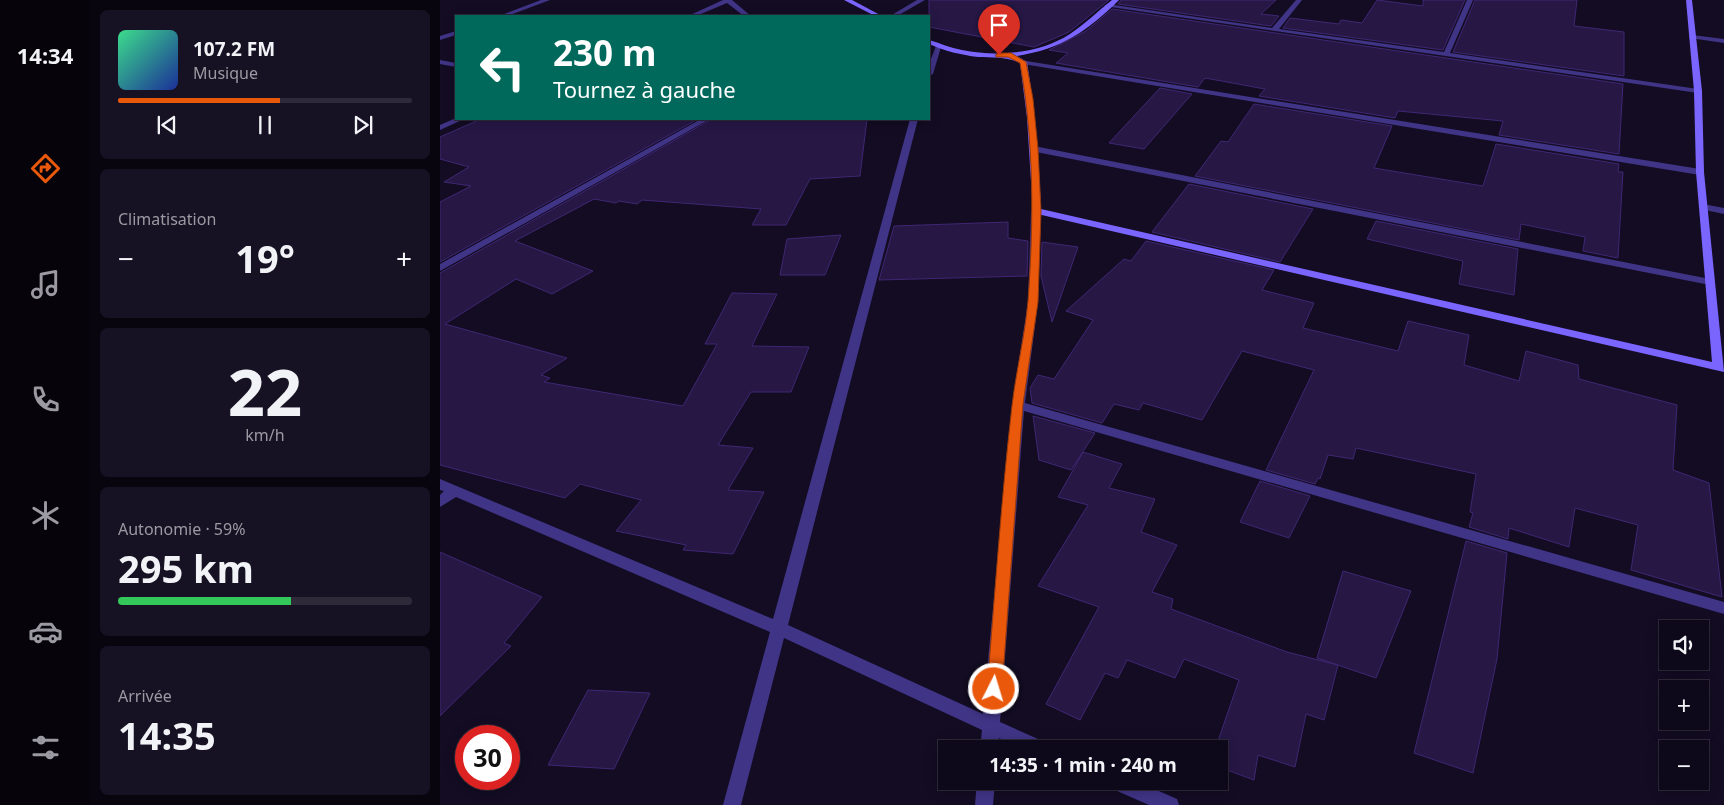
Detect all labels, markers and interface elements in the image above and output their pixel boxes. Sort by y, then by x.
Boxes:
pin [978,4,1020,55]
icon: arrive [985,11,1013,39]
text: 230 m [553,29,656,76]
icon: left [470,35,535,100]
text: 107.2 FM [193,36,275,62]
text: 14:34 [17,40,73,70]
text: Musique [193,62,258,84]
text: Tournez à gauche [553,74,736,104]
icon: previous [153,111,181,139]
icon: pause [251,111,279,139]
icon: next [349,111,377,139]
icon: directions [28,151,63,186]
text: Climatisation [118,208,216,230]
text: 19° [235,232,295,284]
text: − [118,239,134,277]
text: + [396,239,412,277]
icon: music [28,267,63,302]
text: 22 [228,347,302,435]
icon: phone [28,382,63,417]
text: km/h [245,424,285,446]
icon: climate [28,498,63,533]
text: Autonomie · 59% [118,518,245,540]
text: 295 km [118,542,254,594]
icon: car [28,614,63,649]
map controls [1659,620,1709,790]
button: sound [1659,620,1709,670]
position arrow [967,662,1019,714]
button: + [1659,680,1709,730]
text: Arrivée [118,685,172,707]
text: 14:35 [118,709,216,761]
speed limit sign: 30 [455,725,520,790]
icon: filters [28,730,63,765]
button: − [1659,740,1709,790]
text: 14:35 · 1 min · 240 m [989,752,1177,778]

